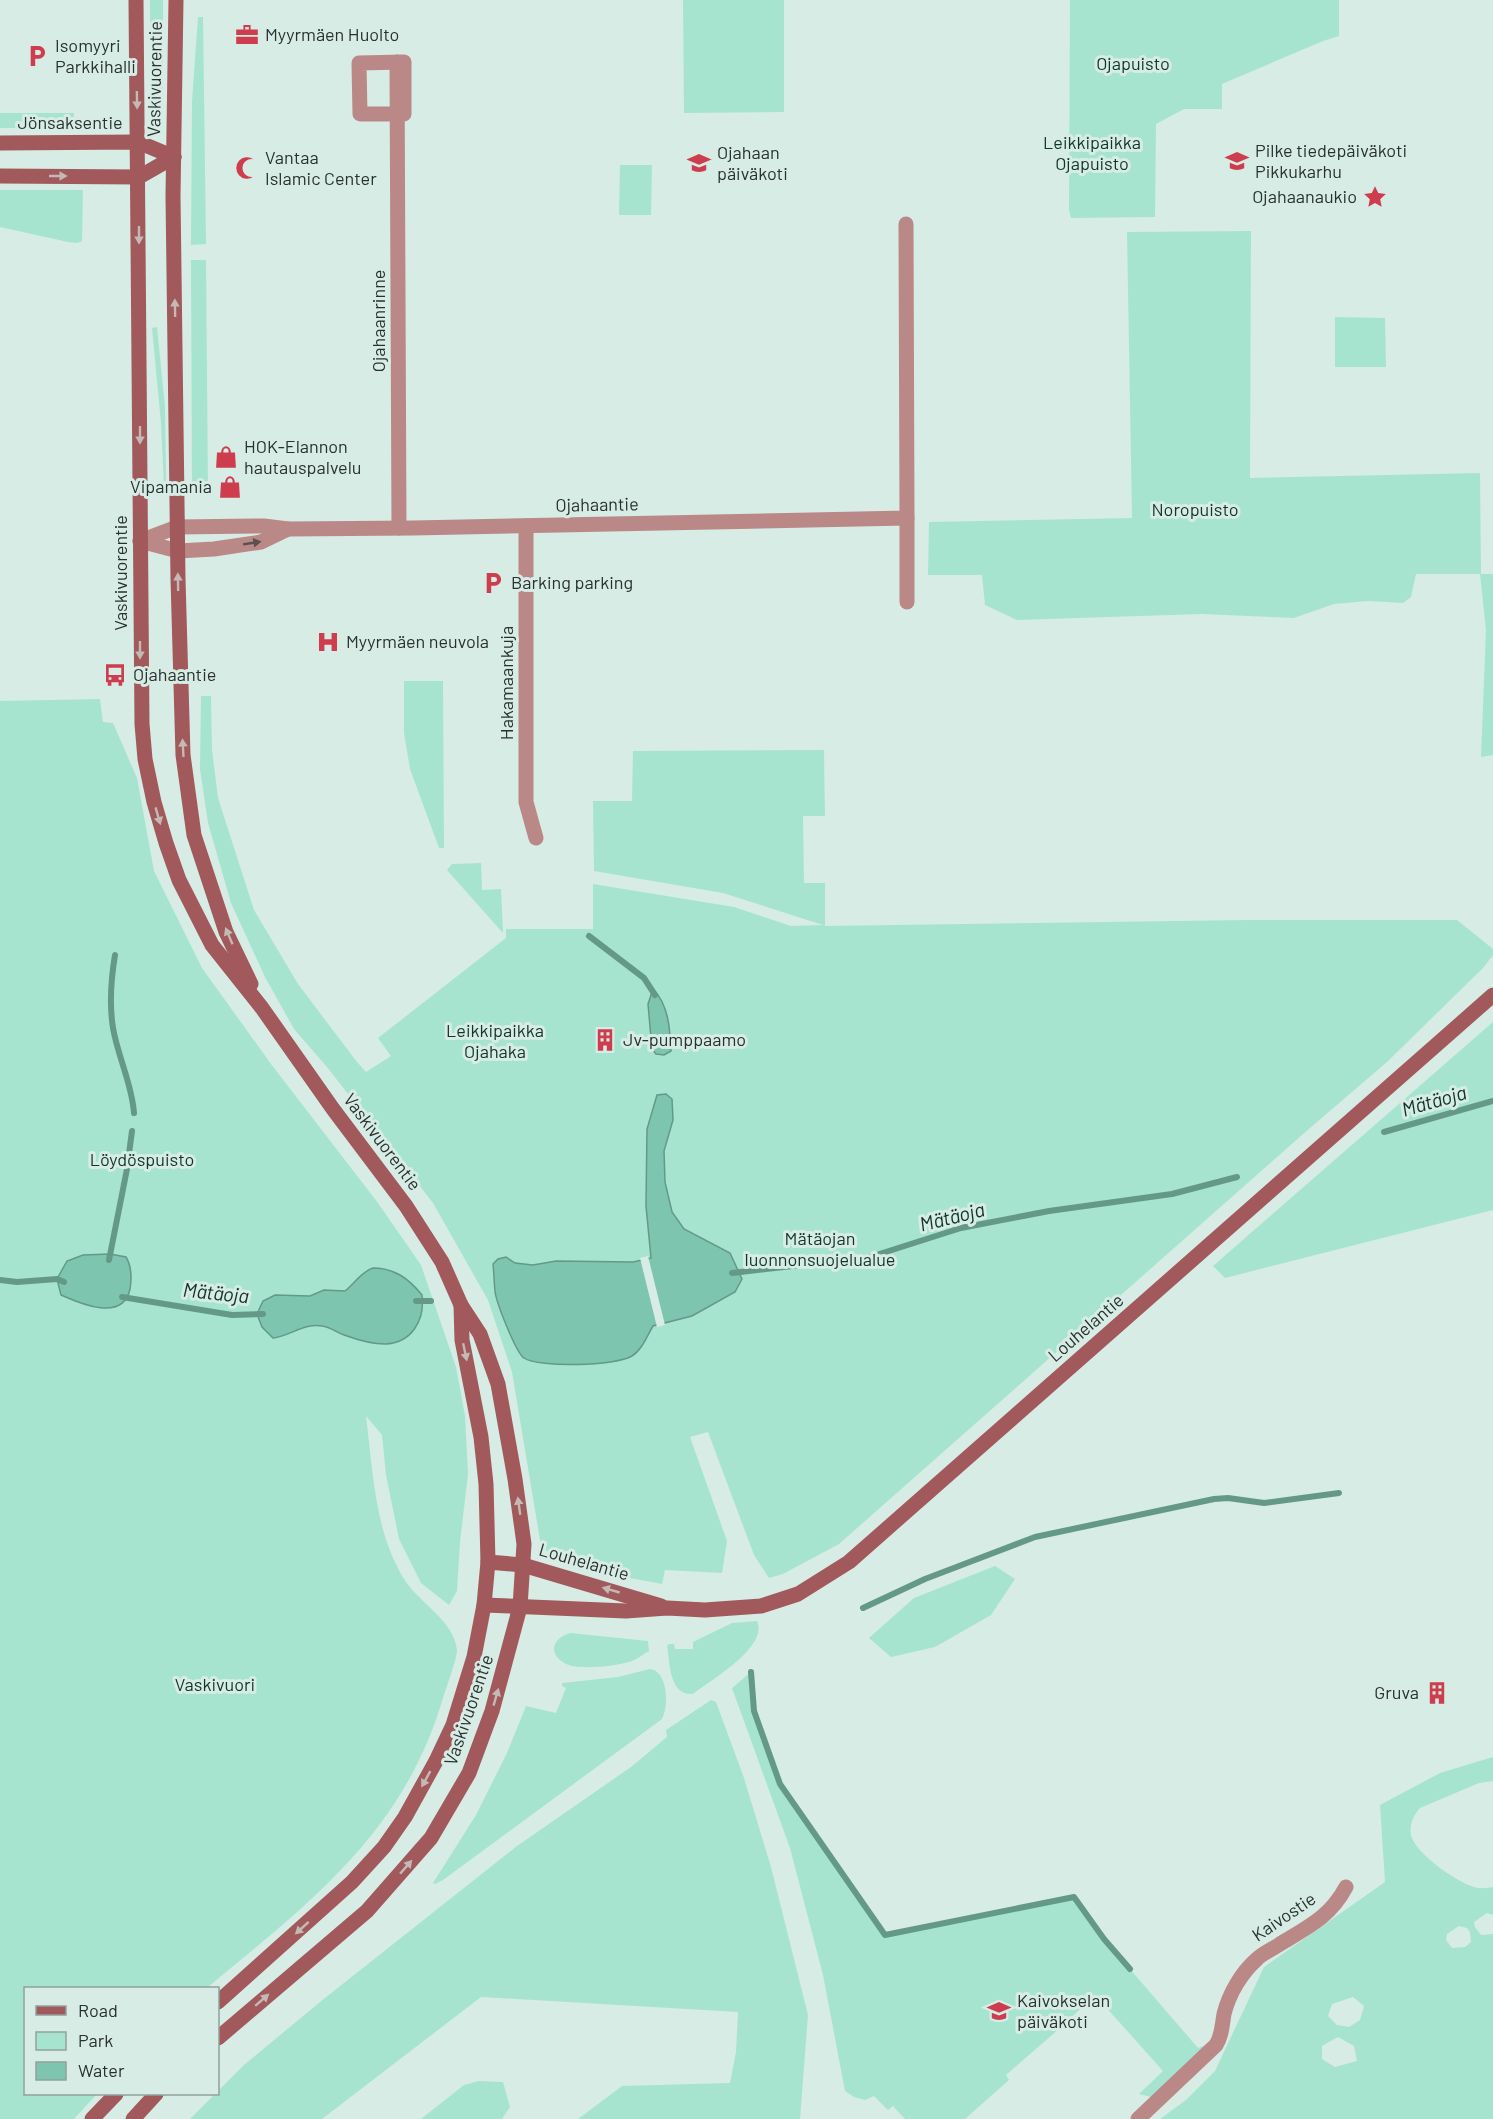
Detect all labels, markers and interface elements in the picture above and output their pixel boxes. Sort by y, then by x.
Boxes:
street label: Vaskivuorentie [142,21,166,137]
office icon: Myyrmäen Huolto [234,22,260,48]
place label: Myyrmäen Huolto [265,23,399,45]
place label: Isomyyri Parkkihalli [55,34,136,77]
parking icon: Isomyyri Parkkihalli [24,43,50,69]
park label: Ojapuisto [1096,52,1170,74]
one-way arrow [132,91,142,110]
street label: Jönsaksentie [17,111,123,133]
park label: Leikkipaikka Ojapuisto [1043,131,1141,174]
place label: Pilke tiedepäiväkoti Pikkukarhu [1255,139,1407,182]
place label: Ojahaan päiväkoti [717,141,788,184]
place label: Vantaa Islamic Center [265,146,377,189]
school or university icon: Pilke tiedepäiväkoti Pikkukarhu [1224,148,1250,174]
school or university icon: Ojahaan päiväkoti [686,150,712,176]
mosque icon: Vantaa Islamic Center [234,155,260,181]
one-way arrow [49,171,68,181]
place icon: Ojahaanaukio [1362,184,1388,210]
place label: Ojahaanaukio [1252,185,1357,207]
one-way arrow [134,226,144,245]
street label: Ojahaanrinne [367,270,389,372]
one-way arrow [170,298,179,317]
one-way arrow [135,426,145,445]
place label: HOK-Elannon hautauspalvelu [244,435,362,478]
shop icon: HOK-Elannon hautauspalvelu [213,444,239,470]
shop icon: Vipamania [217,474,243,500]
place label: Vipamania [130,475,212,497]
street label: Ojahaantie [555,492,639,516]
park label: Noropuisto [1151,498,1239,520]
street label: Vaskivuorentie [109,515,131,631]
one-way arrow [243,539,262,548]
parking icon: Barking parking [480,570,506,596]
place label: Barking parking [511,571,633,593]
one-way arrow [173,573,183,592]
street label: Hakamaankuja [495,626,517,740]
hospital icon: Myyrmäen neuvola [315,629,341,655]
place label: Myyrmäen neuvola [346,630,489,652]
one-way arrow [135,640,145,659]
bus stop icon: Ojahaantie [102,662,128,688]
place label: Ojahaantie [133,663,216,685]
one-way arrow [178,739,187,758]
one-way arrow [154,807,163,825]
one-way arrow [224,927,234,945]
park label: Leikkipaikka Ojahaka [446,1019,544,1062]
building icon: Jv-pumppaamo [592,1027,618,1053]
place label: Jv-pumppaamo [623,1028,746,1050]
water label: Mätäoja [1398,1079,1469,1121]
street label: Vaskivuorentie [339,1089,426,1194]
park label: Löydöspuisto [90,1148,194,1170]
water label: Mätäoja [917,1196,987,1236]
park label: Mätäojan luonnonsuojelualue [745,1227,895,1270]
water label: Mätäoja [182,1277,250,1307]
street label: Louhelantie [1043,1289,1128,1366]
one-way arrow [461,1343,470,1362]
one-way arrow [514,1497,523,1516]
street label: Louhelantie [537,1538,632,1584]
one-way arrow [602,1585,620,1595]
street label: Vaskivuorentie [439,1651,497,1768]
park label: Vaskivuori [175,1673,255,1695]
building icon: Gruva [1424,1680,1450,1706]
place label: Gruva [1374,1681,1419,1703]
one-way arrow [492,1688,501,1706]
one-way arrow [421,1771,431,1788]
one-way arrow [399,1860,412,1875]
street label: Kaivostie [1247,1887,1320,1945]
one-way arrow [295,1921,310,1934]
legend [24,1987,219,2095]
place label: Kaivokselan päiväkoti [1017,1989,1110,2032]
one-way arrow [254,1994,269,2007]
school or university icon: Kaivokselan päiväkoti [986,1998,1012,2024]
text: Road [78,1999,118,2021]
text: Park [78,2029,113,2051]
text: Water [78,2059,125,2081]

